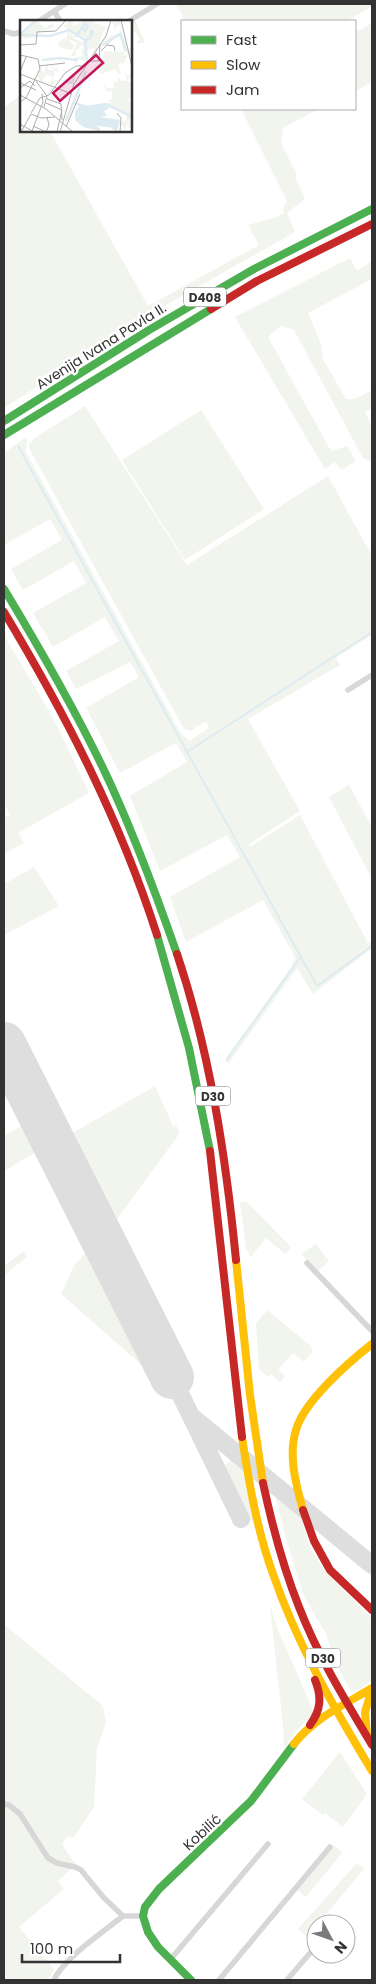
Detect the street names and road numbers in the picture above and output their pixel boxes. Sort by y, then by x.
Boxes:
road number: D408 [184,288,226,306]
street label: Avenija Ivana Pavla II. [32,298,170,394]
road number: D30 [196,1086,230,1106]
road number: D30 [306,1649,340,1668]
street label: Kobilić [178,1809,226,1855]

